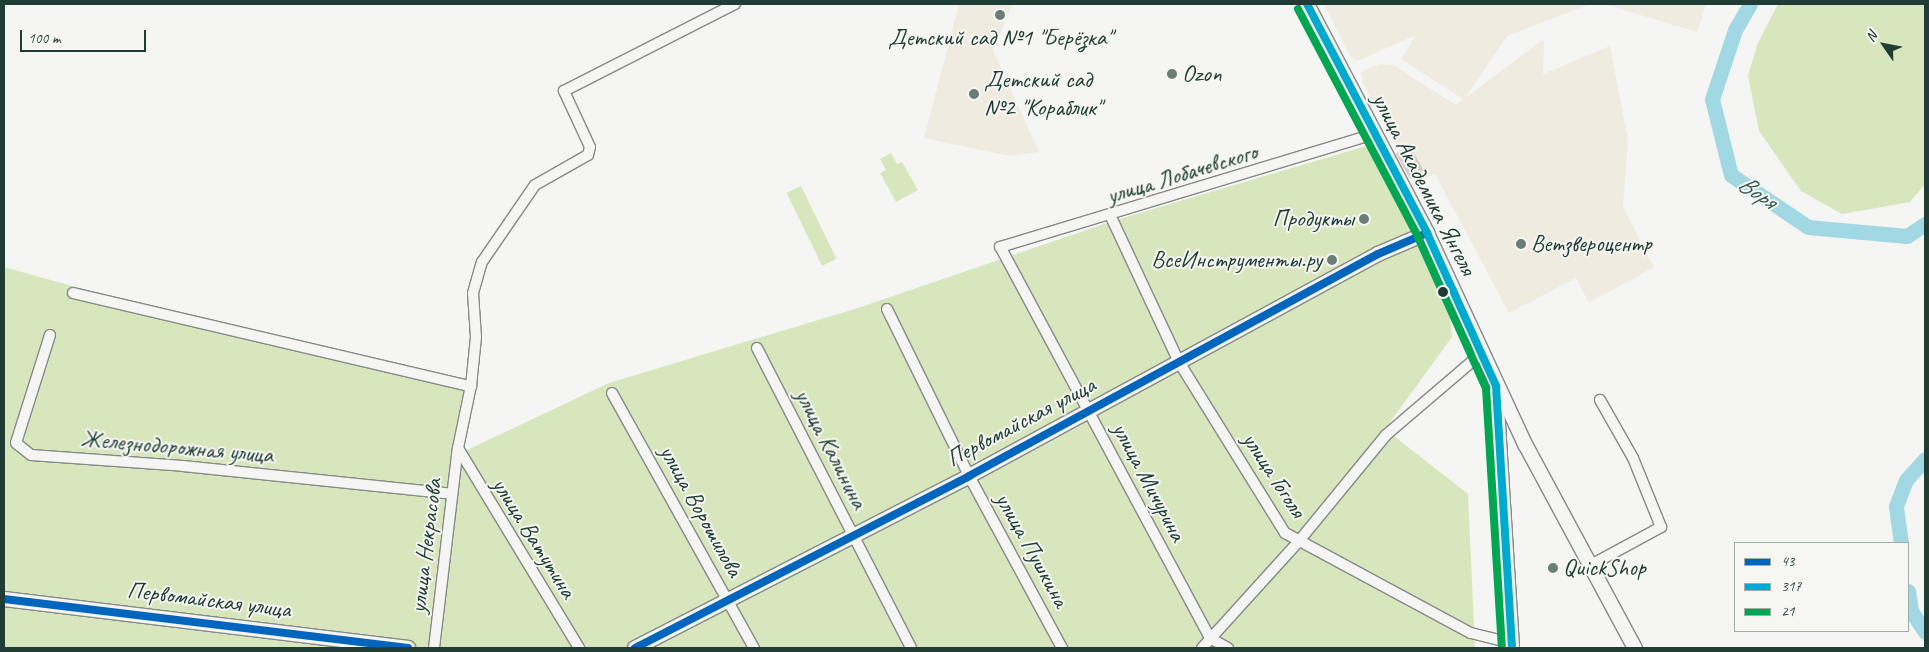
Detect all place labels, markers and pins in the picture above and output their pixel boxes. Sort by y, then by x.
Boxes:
marker: Детский сад №1 "Берёзка" [994,9,1006,21]
place label: Детский сад №1 "Берёзка" [888,24,1112,52]
place label: Ozon [1182,60,1221,88]
place label: Детский сад №2 "Кораблик" [984,66,1101,122]
marker: Ozon [1166,68,1178,80]
marker: Детский сад №2 "Кораблик" [968,88,980,100]
place label: Продукты [1272,205,1354,233]
marker: Продукты [1358,213,1370,225]
place label: Ветзвероцентр [1531,230,1652,258]
marker: Ветзвероцентр [1515,238,1527,250]
place label: ВсеИнструменты.ру [1151,246,1322,274]
marker: ВсеИнструменты.ру [1326,254,1338,266]
unlabelled marker [1438,287,1448,297]
place label: QuickShop [1563,554,1646,582]
marker: QuickShop [1547,562,1559,574]

